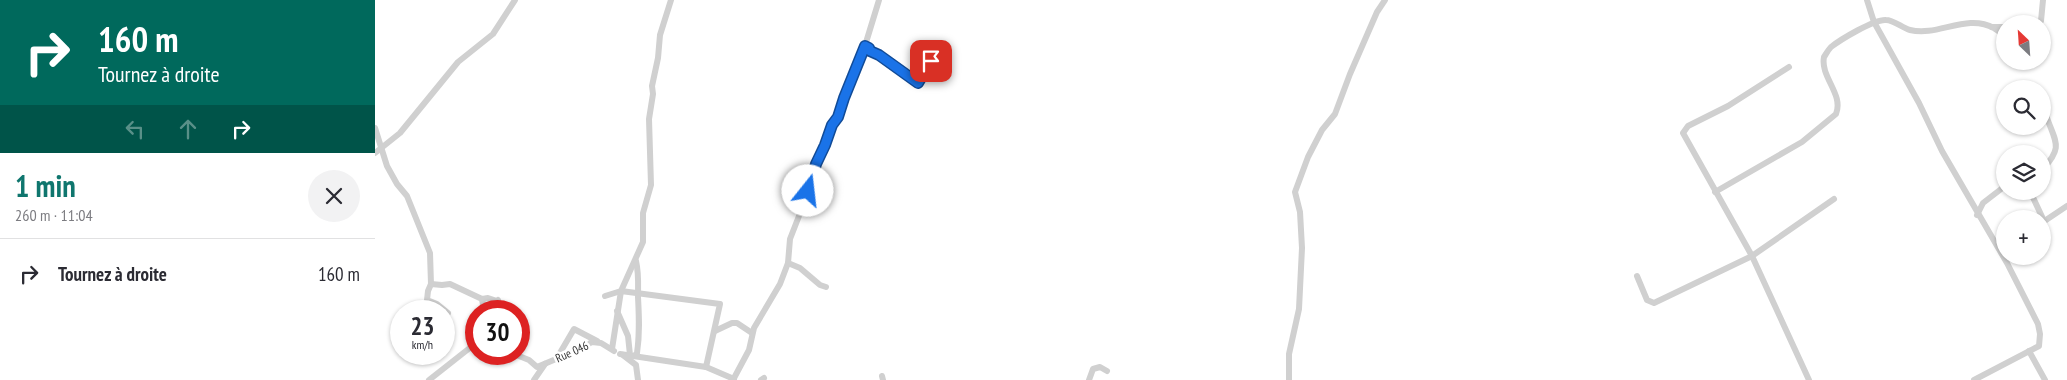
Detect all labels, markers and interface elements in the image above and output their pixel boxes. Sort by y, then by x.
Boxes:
north arrow [1996,15,2051,70]
map controls [1996,15,2051,265]
text: 160 m [98,16,179,62]
icon: right [15,20,80,85]
pin [910,40,952,82]
icon: arrive [917,47,945,75]
text: Tournez à droite [98,60,220,88]
button: search [1996,80,2051,135]
icon: left [121,115,149,143]
icon: ahead [174,115,202,143]
icon: right [227,115,255,143]
button: layers [1996,145,2051,200]
position arrow [781,164,833,216]
text: 1 min [15,166,76,205]
button: close [308,170,360,222]
text: 260 m · 11:04 [15,205,93,225]
button: + [1996,210,2051,265]
icon: right [15,260,43,288]
text: Tournez à droite [58,262,167,286]
text: 160 m [318,262,360,286]
speed limit sign: 30 [465,300,530,365]
text: 23 [411,310,434,342]
text: km/h [412,337,433,352]
street label: Rue 046 [553,338,591,365]

